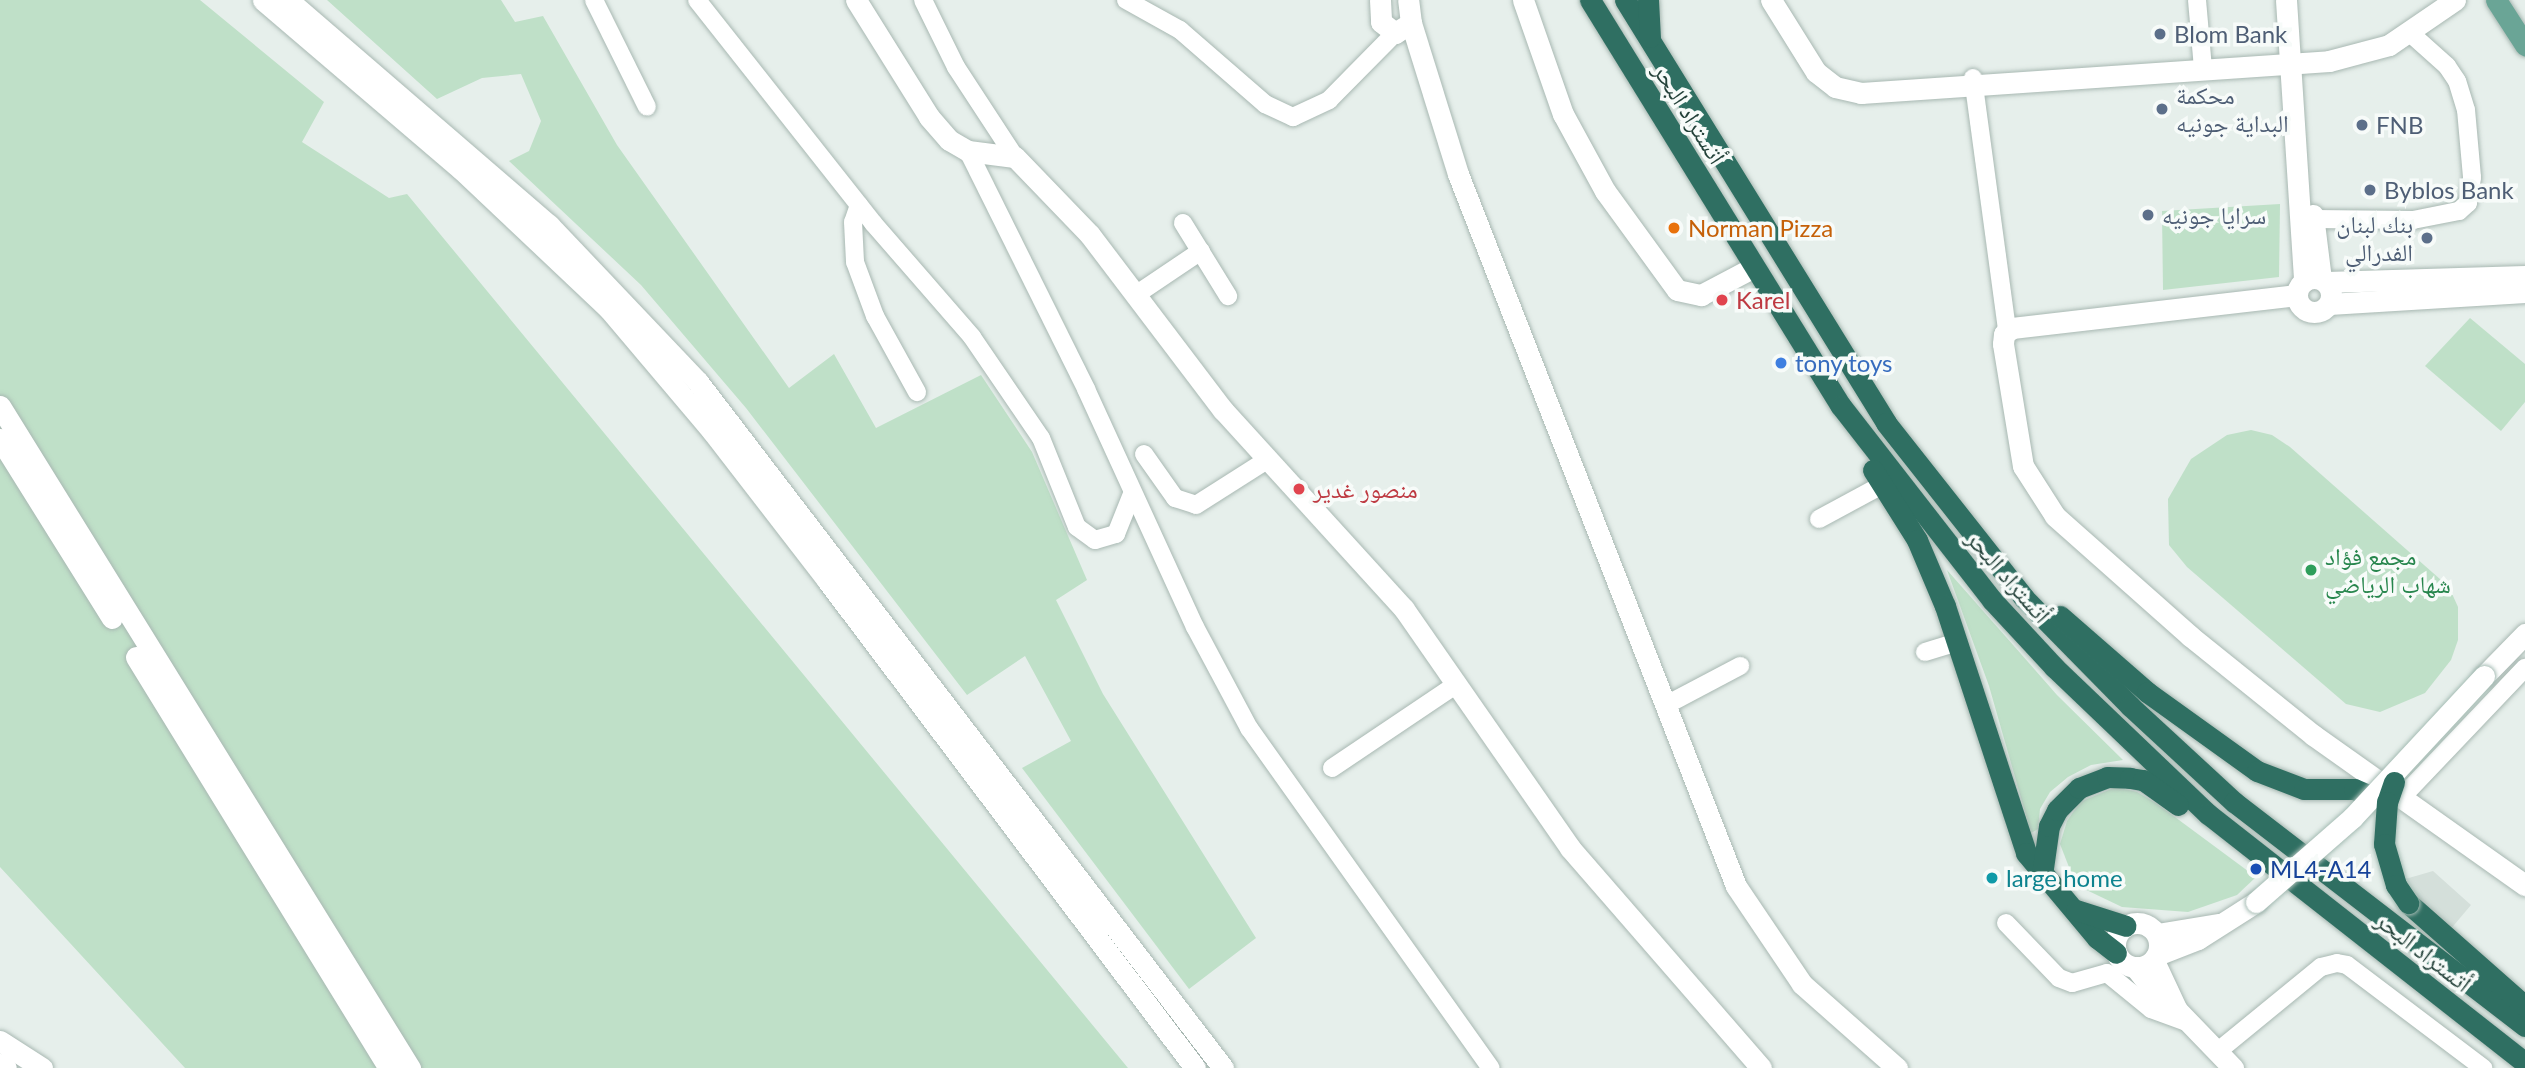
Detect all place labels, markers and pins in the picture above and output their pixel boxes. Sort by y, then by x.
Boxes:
place label: Blom Bank [2174,20,2287,48]
marker: Blom Bank [2152,26,2168,42]
place label: محكمة البداية جونيه [2176,81,2289,137]
marker: محكمة البداية جونيه [2154,101,2170,117]
place label: FNB [2376,111,2423,139]
marker: FNB [2354,117,2370,133]
place label: Byblos Bank [2384,176,2514,204]
marker: Byblos Bank [2362,182,2378,198]
place label: سرايا جونيه [2162,201,2266,229]
marker: سرايا جونيه [2140,207,2156,223]
place label: بنك لبنان الفدرالي [2336,210,2413,266]
place label: Norman Pizza [1688,214,1833,242]
marker: Norman Pizza [1666,220,1682,236]
marker: بنك لبنان الفدرالي [2419,230,2435,246]
place label: Karel [1736,286,1790,314]
marker: Karel [1714,292,1730,308]
place label: tony toys [1795,349,1893,377]
marker: tony toys [1773,355,1789,371]
place label: منصور غدير [1313,475,1418,503]
marker: منصور غدير [1291,481,1307,497]
place label: مجمع فؤاد شهاب الرياضي [2325,542,2451,598]
marker: مجمع فؤاد شهاب الرياضي [2303,562,2319,578]
place label: ML4-A14 [2270,855,2372,883]
marker: ML4-A14 [2248,861,2264,877]
place label: large home [2006,864,2123,892]
marker: large home [1984,870,2000,886]

